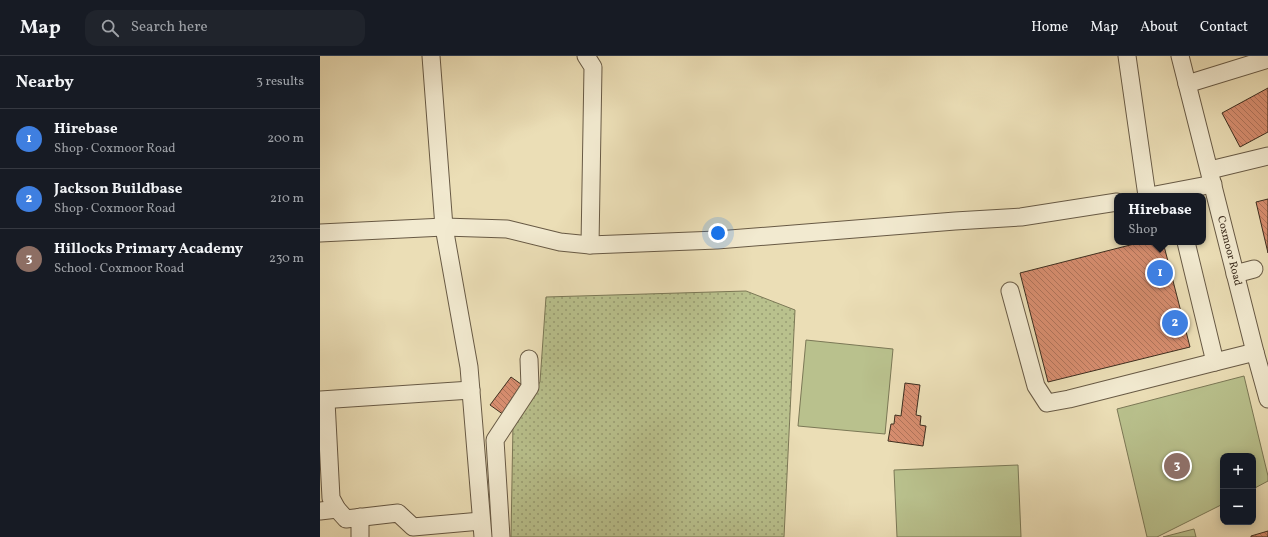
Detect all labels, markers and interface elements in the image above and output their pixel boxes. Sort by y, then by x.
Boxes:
search box [85,10,365,46]
text: Map [20,15,61,41]
icon: search [99,17,121,39]
text: Search here [131,17,208,38]
text: Home [1031,18,1068,37]
text: Map [1090,18,1118,37]
text: About [1140,18,1178,37]
text: Contact [1200,18,1248,37]
text: Nearby [16,71,74,94]
text: 3 results [256,73,304,91]
text: Hirebase [54,119,118,140]
text: 1 [26,130,32,148]
text: 200 m [267,130,304,148]
text: Shop · Coxmoor Road [54,140,176,158]
text: Jackson Buildbase [54,179,182,200]
text: 2 [26,190,32,208]
text: 210 m [270,190,304,208]
popup [1114,193,1206,245]
text: Shop · Coxmoor Road [54,200,176,218]
text: Hirebase [1128,200,1192,221]
street label: Coxmoor Road [1213,214,1245,287]
text: Shop [1128,221,1158,239]
your location [708,223,728,243]
text: Hillocks Primary Academy [54,239,243,260]
text: 3 [26,250,32,268]
text: 230 m [269,250,304,268]
pin: 1 [1147,258,1173,288]
text: School · Coxmoor Road [54,260,184,278]
pin: 2 [1162,308,1188,338]
pin: 3 [1164,451,1190,481]
map controls [1220,453,1256,525]
button: + [1220,453,1256,489]
button: − [1220,489,1256,525]

